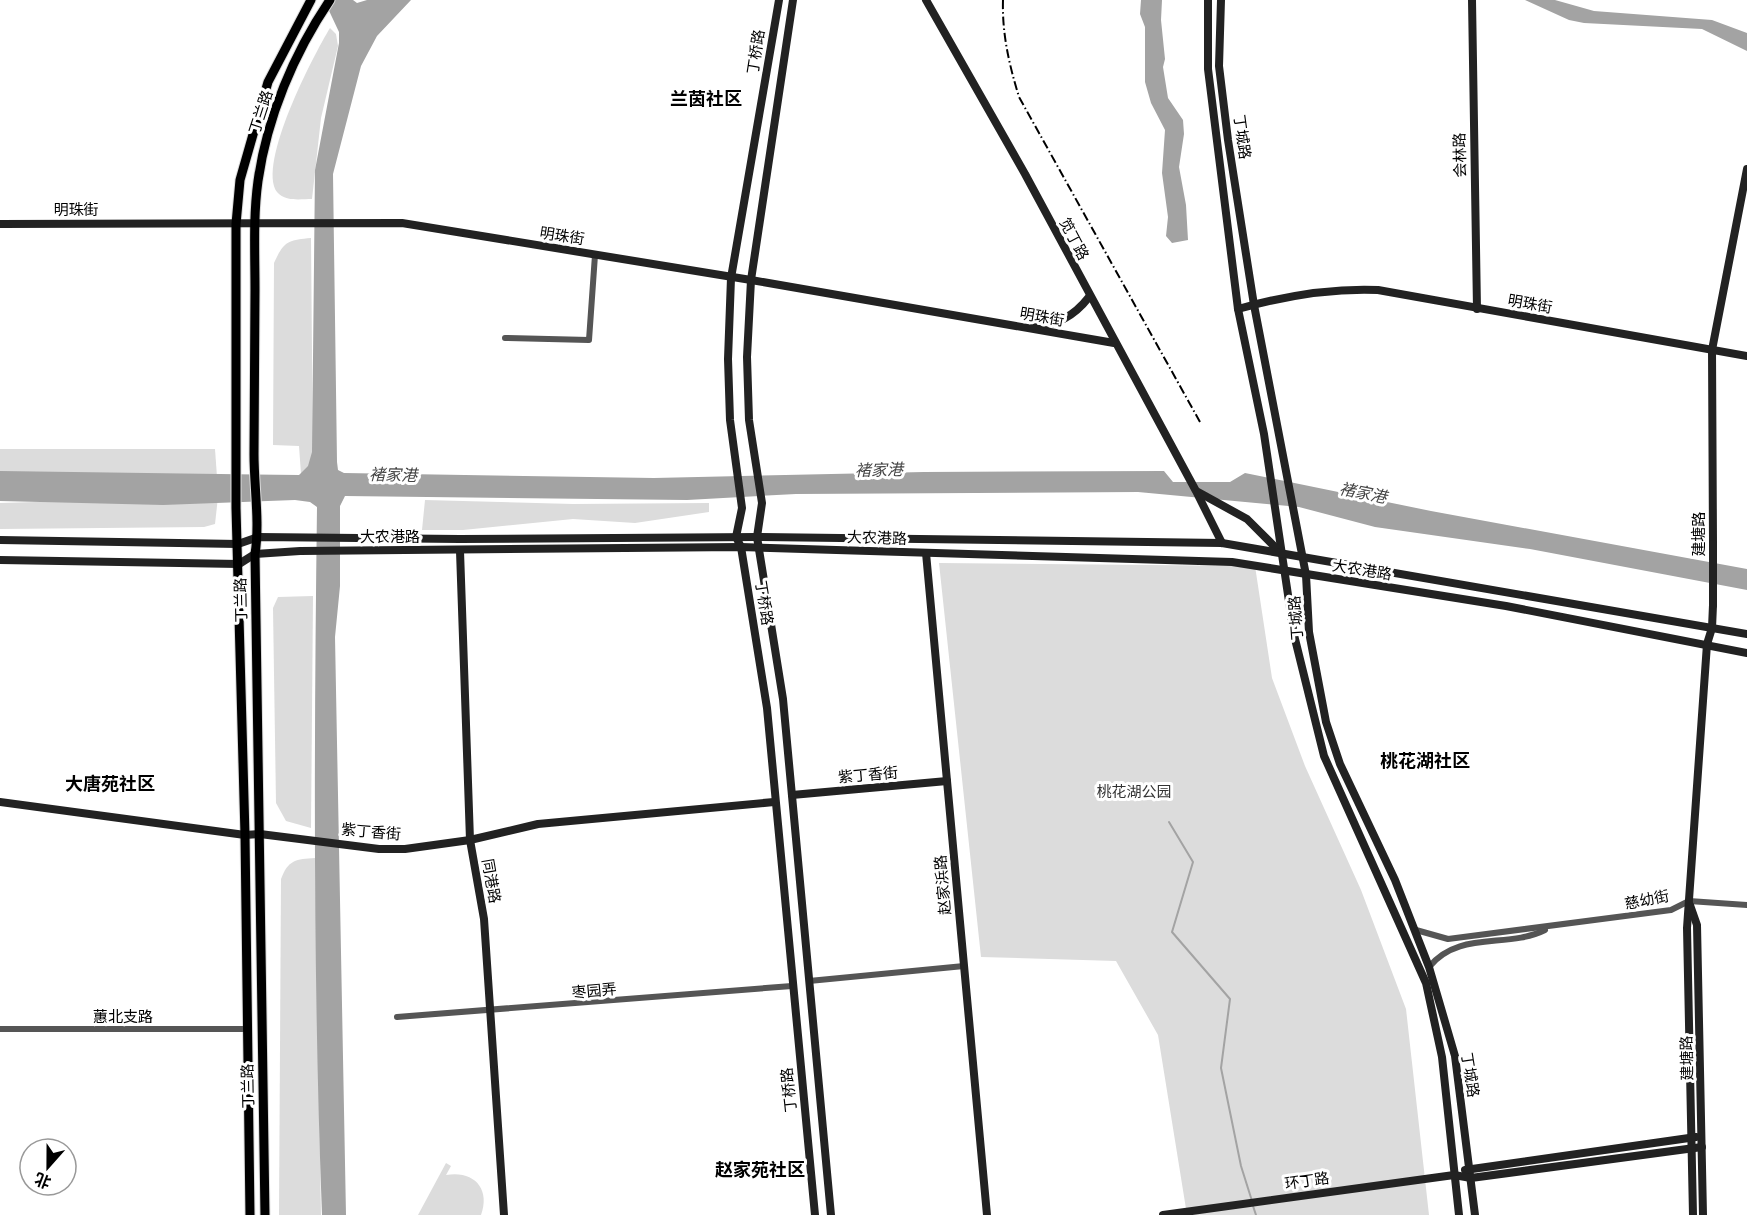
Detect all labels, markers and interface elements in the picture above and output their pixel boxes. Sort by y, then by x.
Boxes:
street label: 丁桥路 [744,28,768,76]
street label: 丁兰路 [245,88,277,136]
district label: 兰茵社区 [670,88,742,110]
street label: 丁城路 [1230,113,1254,161]
street label: 会林路 [1451,132,1469,178]
street label: 明珠街 [53,201,99,219]
street label: 笕丁路 [1055,215,1093,263]
street label: 明珠街 [538,224,586,248]
street label: 明珠街 [1506,291,1554,317]
street label: 明珠街 [1018,304,1066,330]
water label: 褚家港 [855,460,905,480]
water label: 褚家港 [369,465,419,485]
water label: 褚家港 [1338,479,1390,507]
street label: 建塘路 [1690,511,1708,557]
street label: 大农港路 [360,528,420,546]
street label: 大农港路 [847,528,907,548]
street label: 大农港路 [1331,556,1393,584]
street label: 丁兰路 [232,577,250,623]
street label: 丁桥路 [752,579,776,627]
street label: 丁城路 [1285,595,1307,641]
district label: 桃花湖社区 [1380,750,1470,772]
street label: 紫丁香街 [837,763,899,787]
district label: 大唐苑社区 [65,773,155,795]
park label: 桃花湖公园 [1096,783,1172,801]
street label: 紫丁香街 [340,820,402,844]
street label: 赵家浜路 [931,854,955,916]
street label: 同港路 [478,857,504,905]
street label: 慈幼街 [1623,887,1671,913]
street label: 枣园弄 [571,980,617,1002]
street label: 蕙北支路 [93,1008,153,1026]
street label: 建塘路 [1678,1035,1696,1081]
street label: 丁城路 [1458,1051,1482,1099]
street label: 丁兰路 [239,1063,257,1109]
street label: 丁桥路 [778,1067,800,1113]
north arrow [18,1137,78,1197]
district label: 赵家苑社区 [715,1159,805,1181]
text: 北 [32,1169,54,1192]
street label: 环丁路 [1283,1169,1331,1193]

